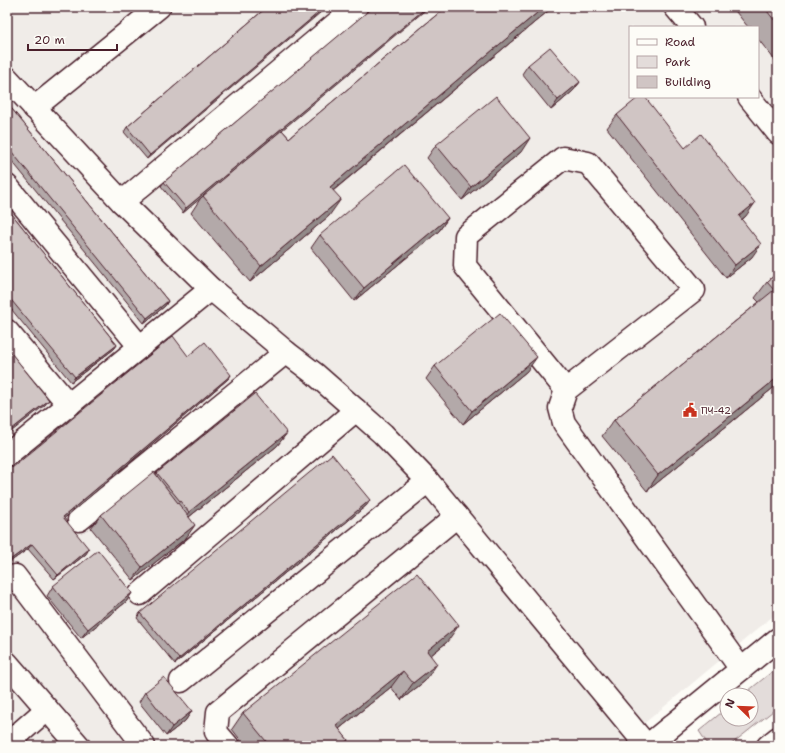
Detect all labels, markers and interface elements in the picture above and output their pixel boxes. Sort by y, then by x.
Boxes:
scale bar [28,26,117,52]
legend [629,26,759,98]
text: 20 m [34,32,65,48]
text: Road [665,34,696,50]
text: Park [665,54,691,70]
text: Building [665,74,711,90]
public building icon: ПЧ-42 [682,402,698,418]
place label: ПЧ-42 [701,404,731,417]
north arrow [719,687,759,727]
text: N [722,696,739,710]

